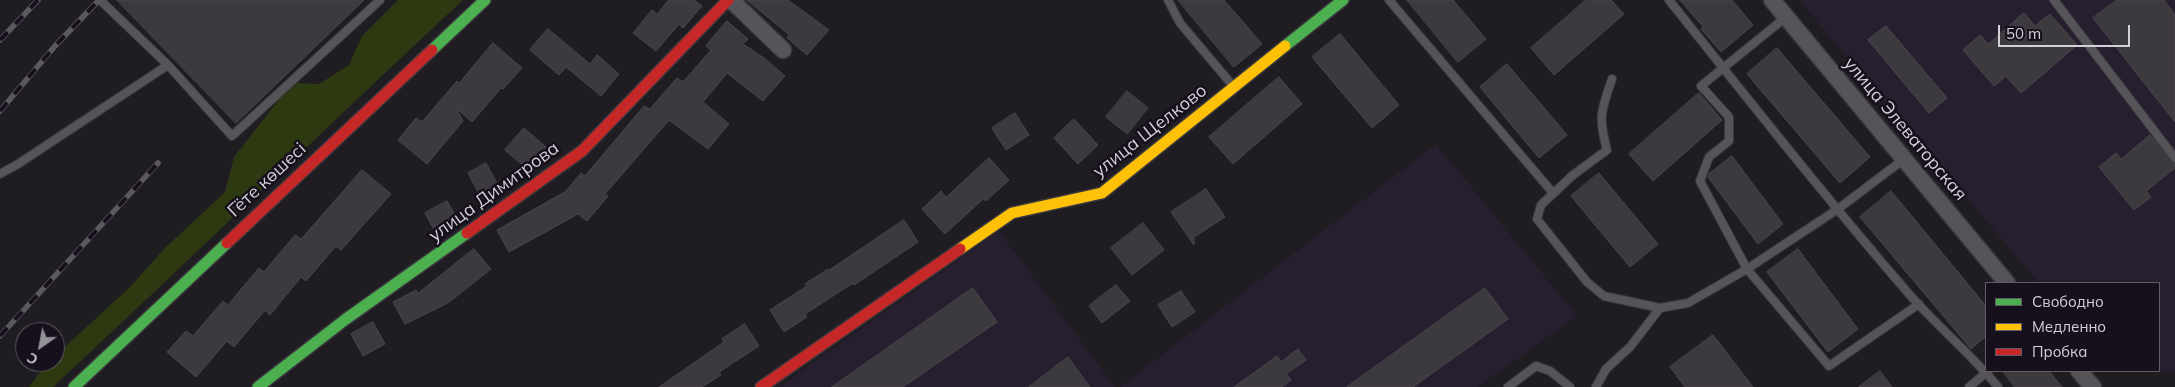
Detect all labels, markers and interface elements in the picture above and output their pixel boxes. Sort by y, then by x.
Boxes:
scale bar [2000,15,2132,47]
text: 50 m [2006,24,2041,43]
street label: улица Элеваторская [1839,53,1971,205]
street label: улица Щелково [1089,80,1211,182]
street label: улица Димитрова [425,137,563,247]
street label: Гёте көшесі [223,138,311,222]
legend [1985,282,2160,372]
text: Свободно [2032,292,2104,311]
text: Медленно [2032,317,2106,336]
north arrow [15,322,65,372]
text: Пробка [2032,342,2087,361]
text: С [23,349,41,369]

